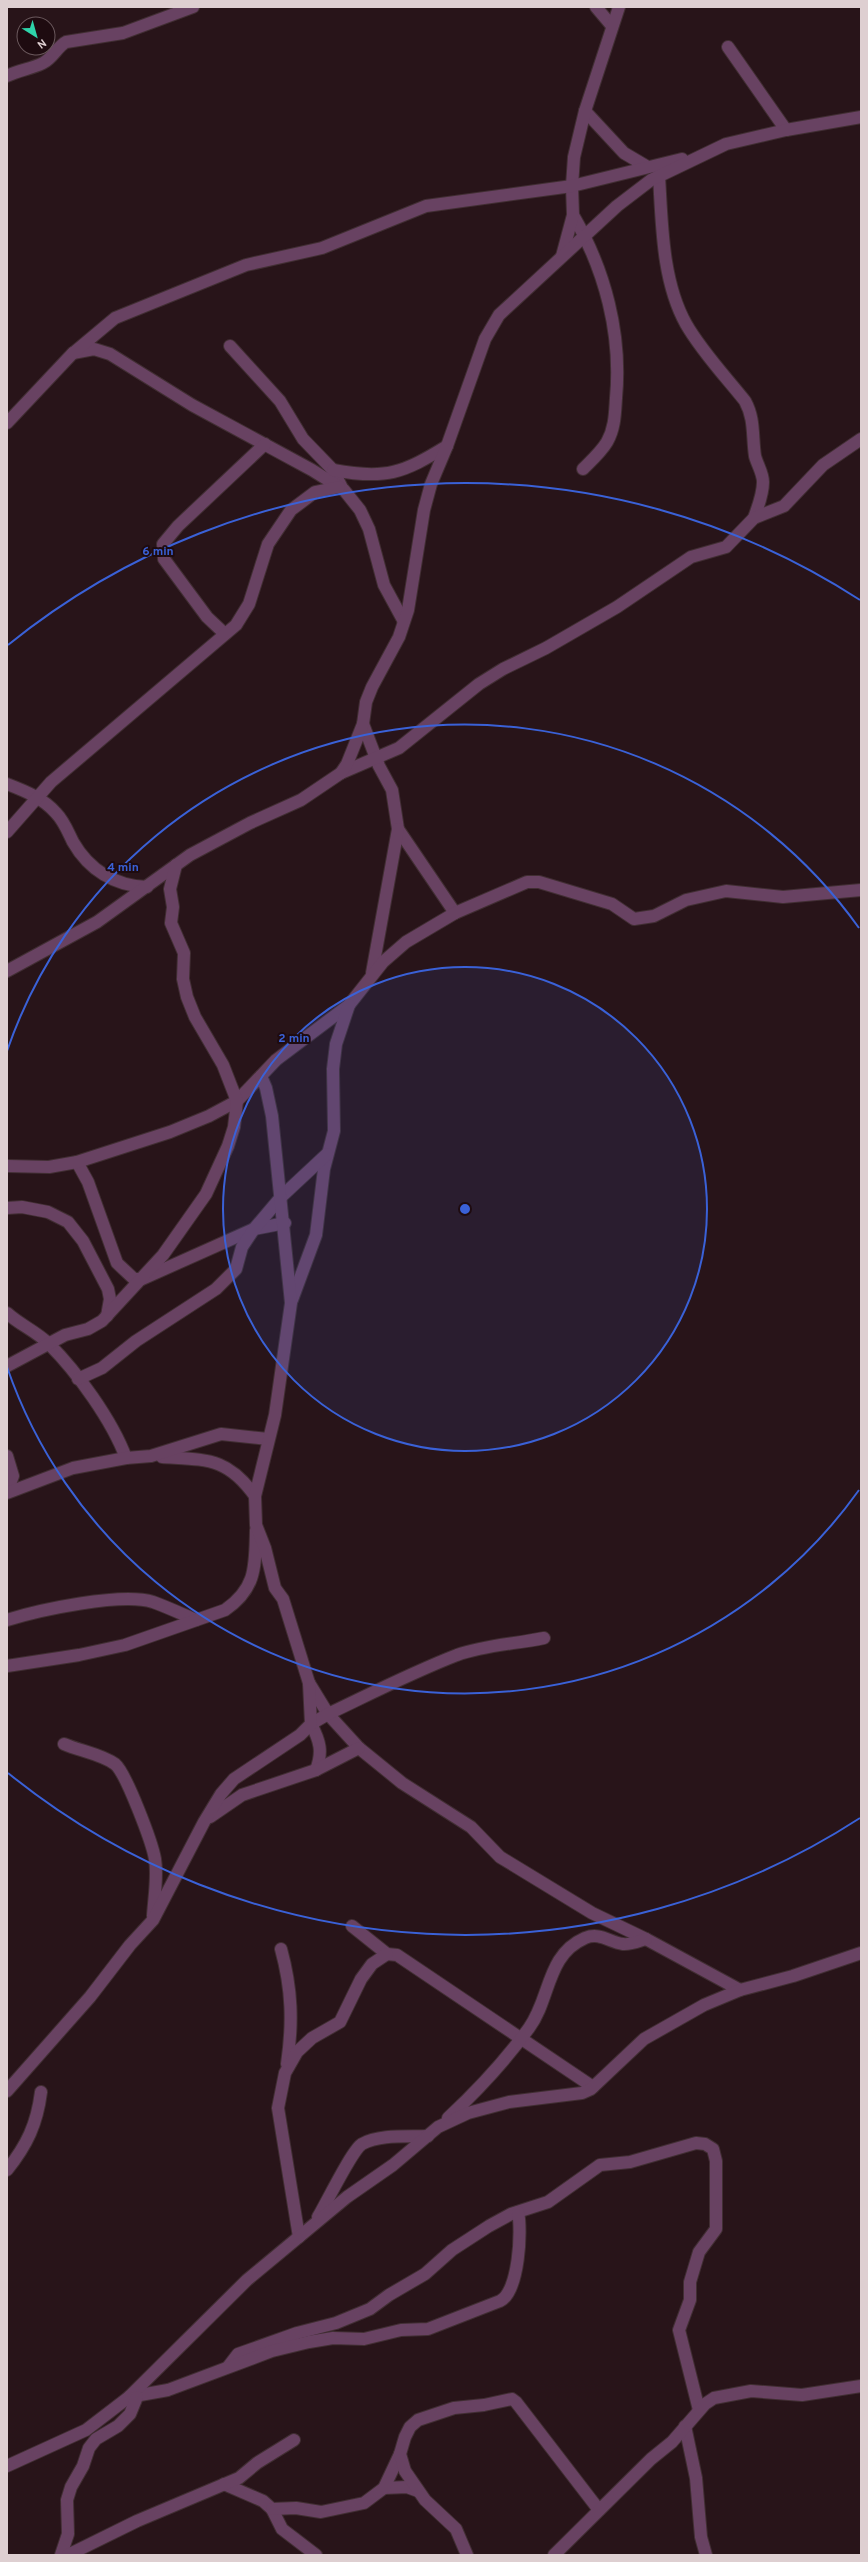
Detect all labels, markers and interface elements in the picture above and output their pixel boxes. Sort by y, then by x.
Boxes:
north arrow [16,16,56,56]
text: N [34,35,49,51]
text: 6 min [142,544,174,560]
text: 4 min [107,860,139,876]
text: 2 min [278,1031,310,1047]
centre of rings [458,1202,472,1216]

